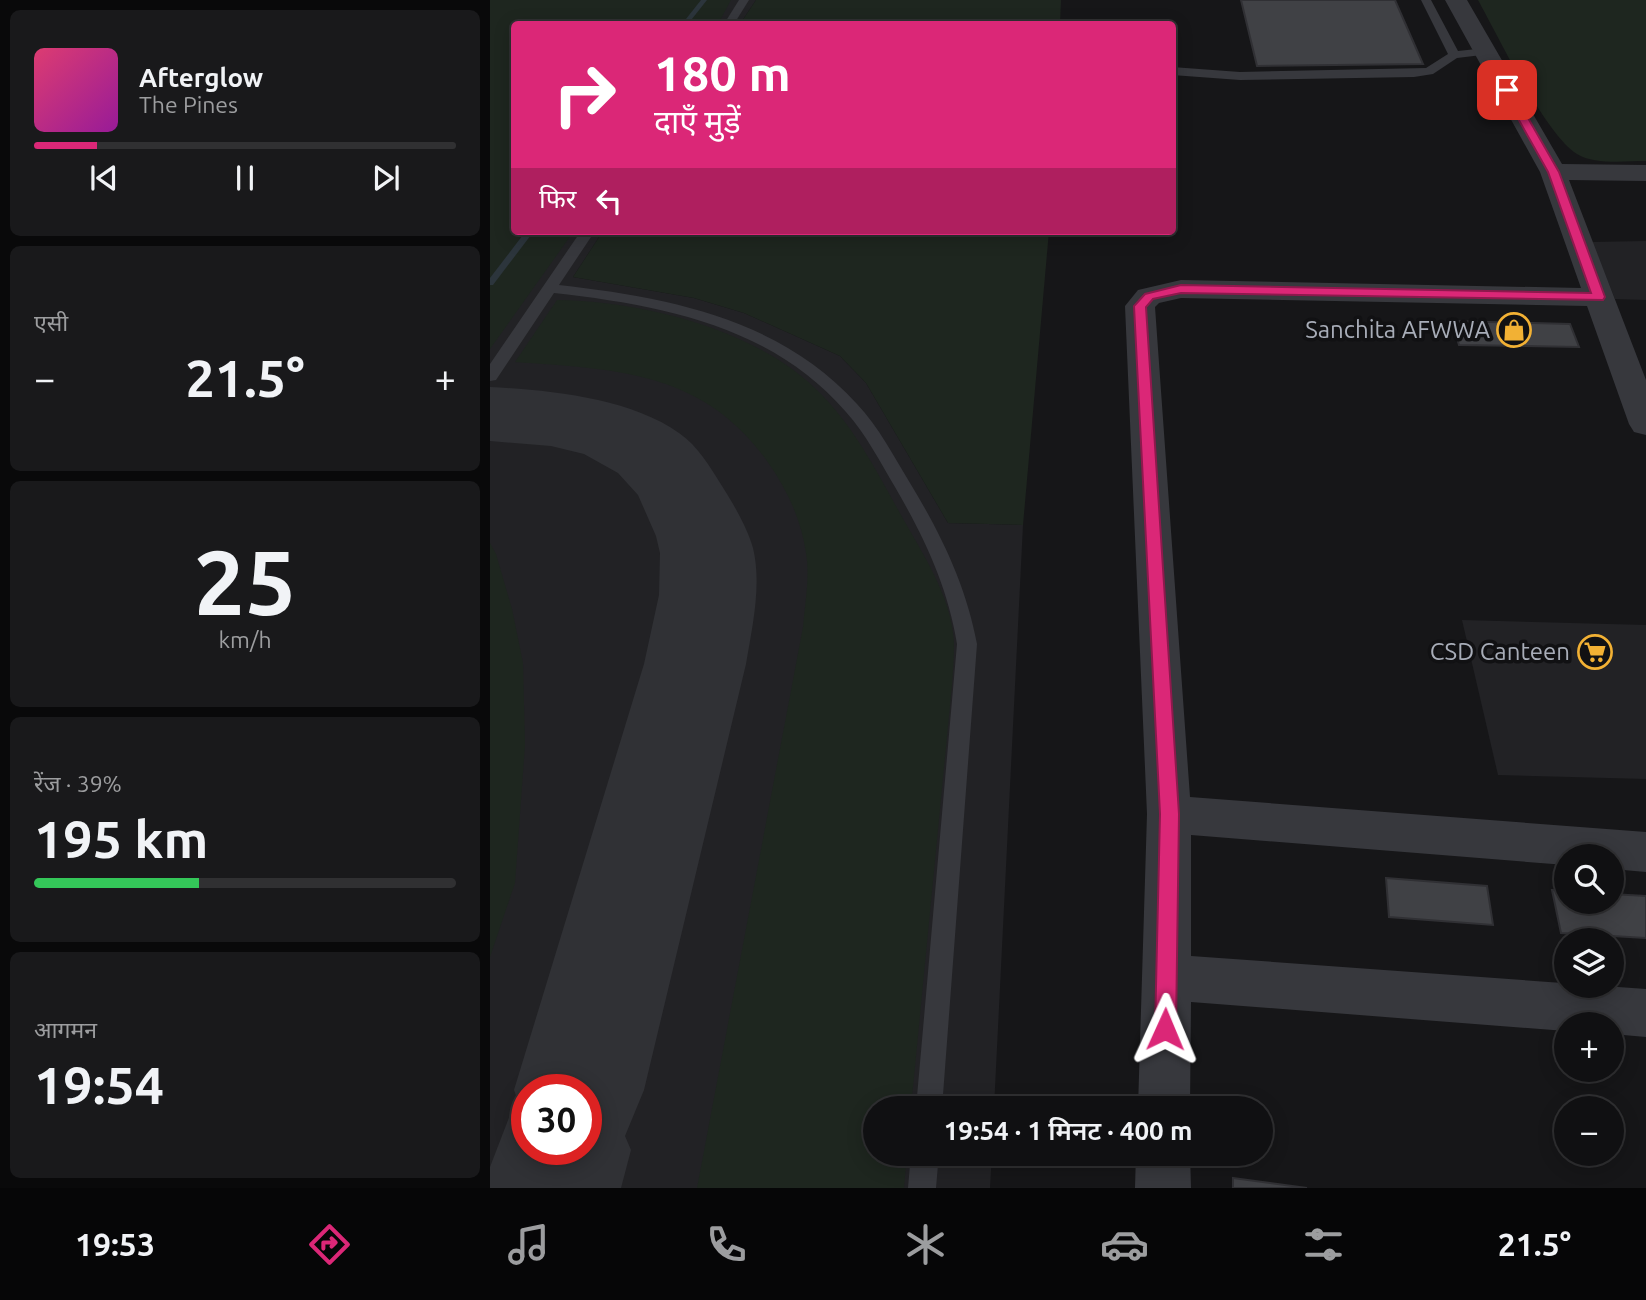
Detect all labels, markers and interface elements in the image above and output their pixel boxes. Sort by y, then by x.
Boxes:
text: 180 m [654,45,791,100]
icon: right [539,49,630,140]
pin [1477,60,1537,120]
text: Afterglow [139,63,263,92]
icon: arrive [1488,71,1526,109]
text: The Pines [139,92,238,117]
text: दाएँ मुड़ें [654,103,741,139]
icon: previous [85,159,123,197]
icon: pause [226,159,264,197]
icon: next [367,159,405,197]
icon: left [590,182,628,220]
text: फिर [539,184,576,213]
text: एसी [34,310,68,335]
shop icon: Sanchita AFWWA [1495,311,1533,349]
place label: Sanchita AFWWA [1305,316,1490,343]
text: 21.5° [185,349,305,407]
text: − [34,357,55,399]
text: + [435,357,456,399]
text: 25 [194,530,296,632]
text: km/h [218,627,272,652]
supermarket icon: CSD Canteen [1576,633,1614,671]
place label: CSD Canteen [1430,638,1570,665]
text: रेंज · 39% [34,771,122,796]
text: 195 km [34,810,208,868]
map controls [1554,844,1624,1166]
button: search [1554,844,1624,914]
button: layers [1554,928,1624,998]
position arrow [1128,992,1202,1066]
button: + [1554,1012,1624,1082]
text: आगमन [34,1017,97,1042]
text: 19:54 [34,1056,164,1114]
speed limit sign: 30 [511,1074,602,1165]
button: − [1554,1096,1624,1166]
text: 19:54 · 1 मिनट · 400 m [944,1116,1192,1145]
icon: directions [305,1220,354,1269]
icon: music [504,1220,553,1269]
icon: phone [702,1220,751,1269]
icon: climate [901,1220,950,1269]
icon: car [1100,1220,1149,1269]
icon: filters [1299,1220,1348,1269]
text: 19:53 [75,1226,155,1262]
text: 21.5° [1498,1226,1571,1262]

